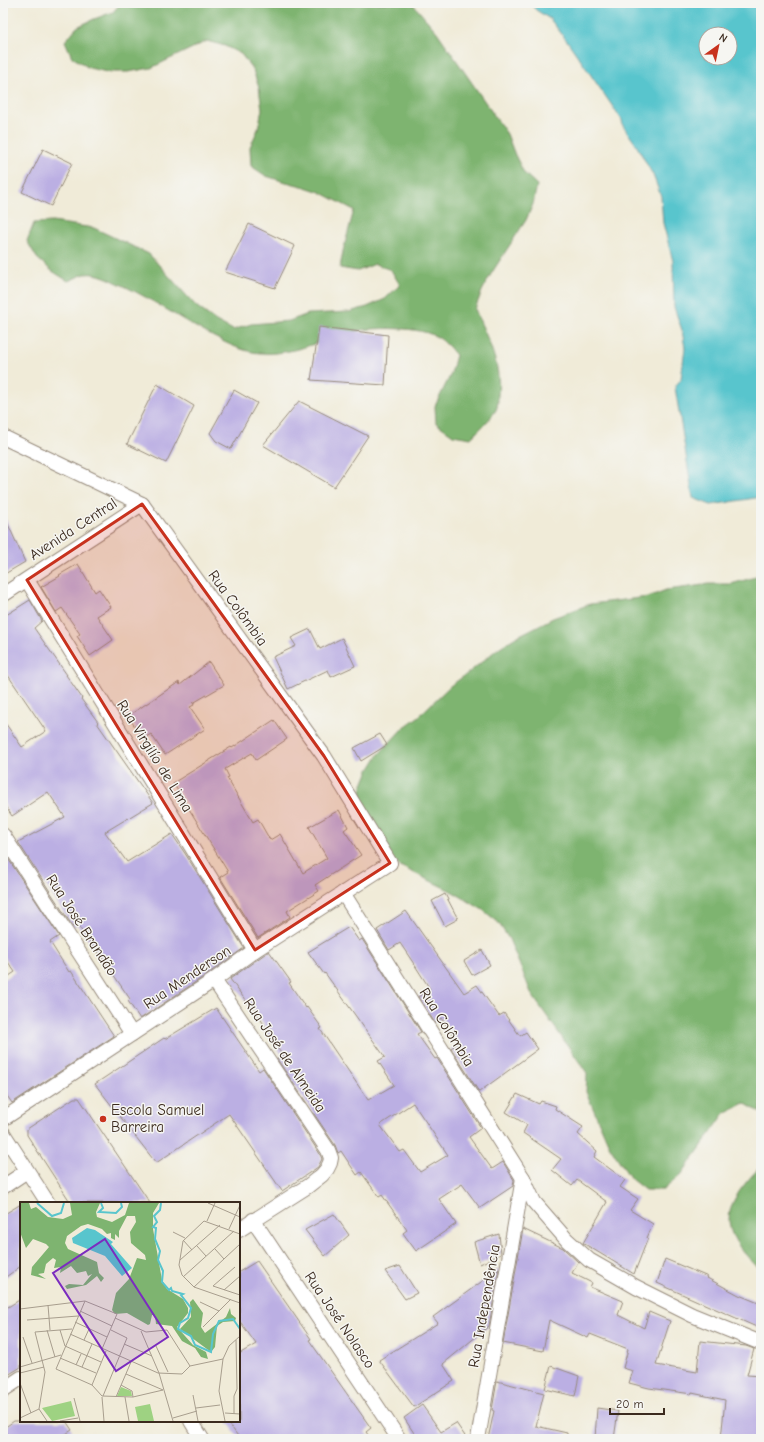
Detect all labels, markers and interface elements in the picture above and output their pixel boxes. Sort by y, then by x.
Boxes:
north arrow [698,26,738,66]
text: N [717,31,730,45]
street label: Avenida Central [26,494,120,564]
street label: Rua Colômbia [204,567,272,649]
street label: Rua Virgilío de Lima [113,697,197,815]
street label: Rua José Brandão [42,871,122,979]
street label: Rua Menderson [140,941,234,1013]
street label: Rua Colômbia [416,984,478,1070]
street label: Rua José de Almeida [240,994,330,1116]
place label: Escola Samuel Barreira [111,1101,204,1136]
marker: Escola Samuel Barreira [98,1114,108,1124]
inset map [20,1202,240,1422]
street label: Rua Independência [464,1243,504,1369]
street label: Rua José Nolasco [301,1268,379,1372]
scale bar [610,1390,664,1416]
text: 20 m [616,1397,644,1411]

